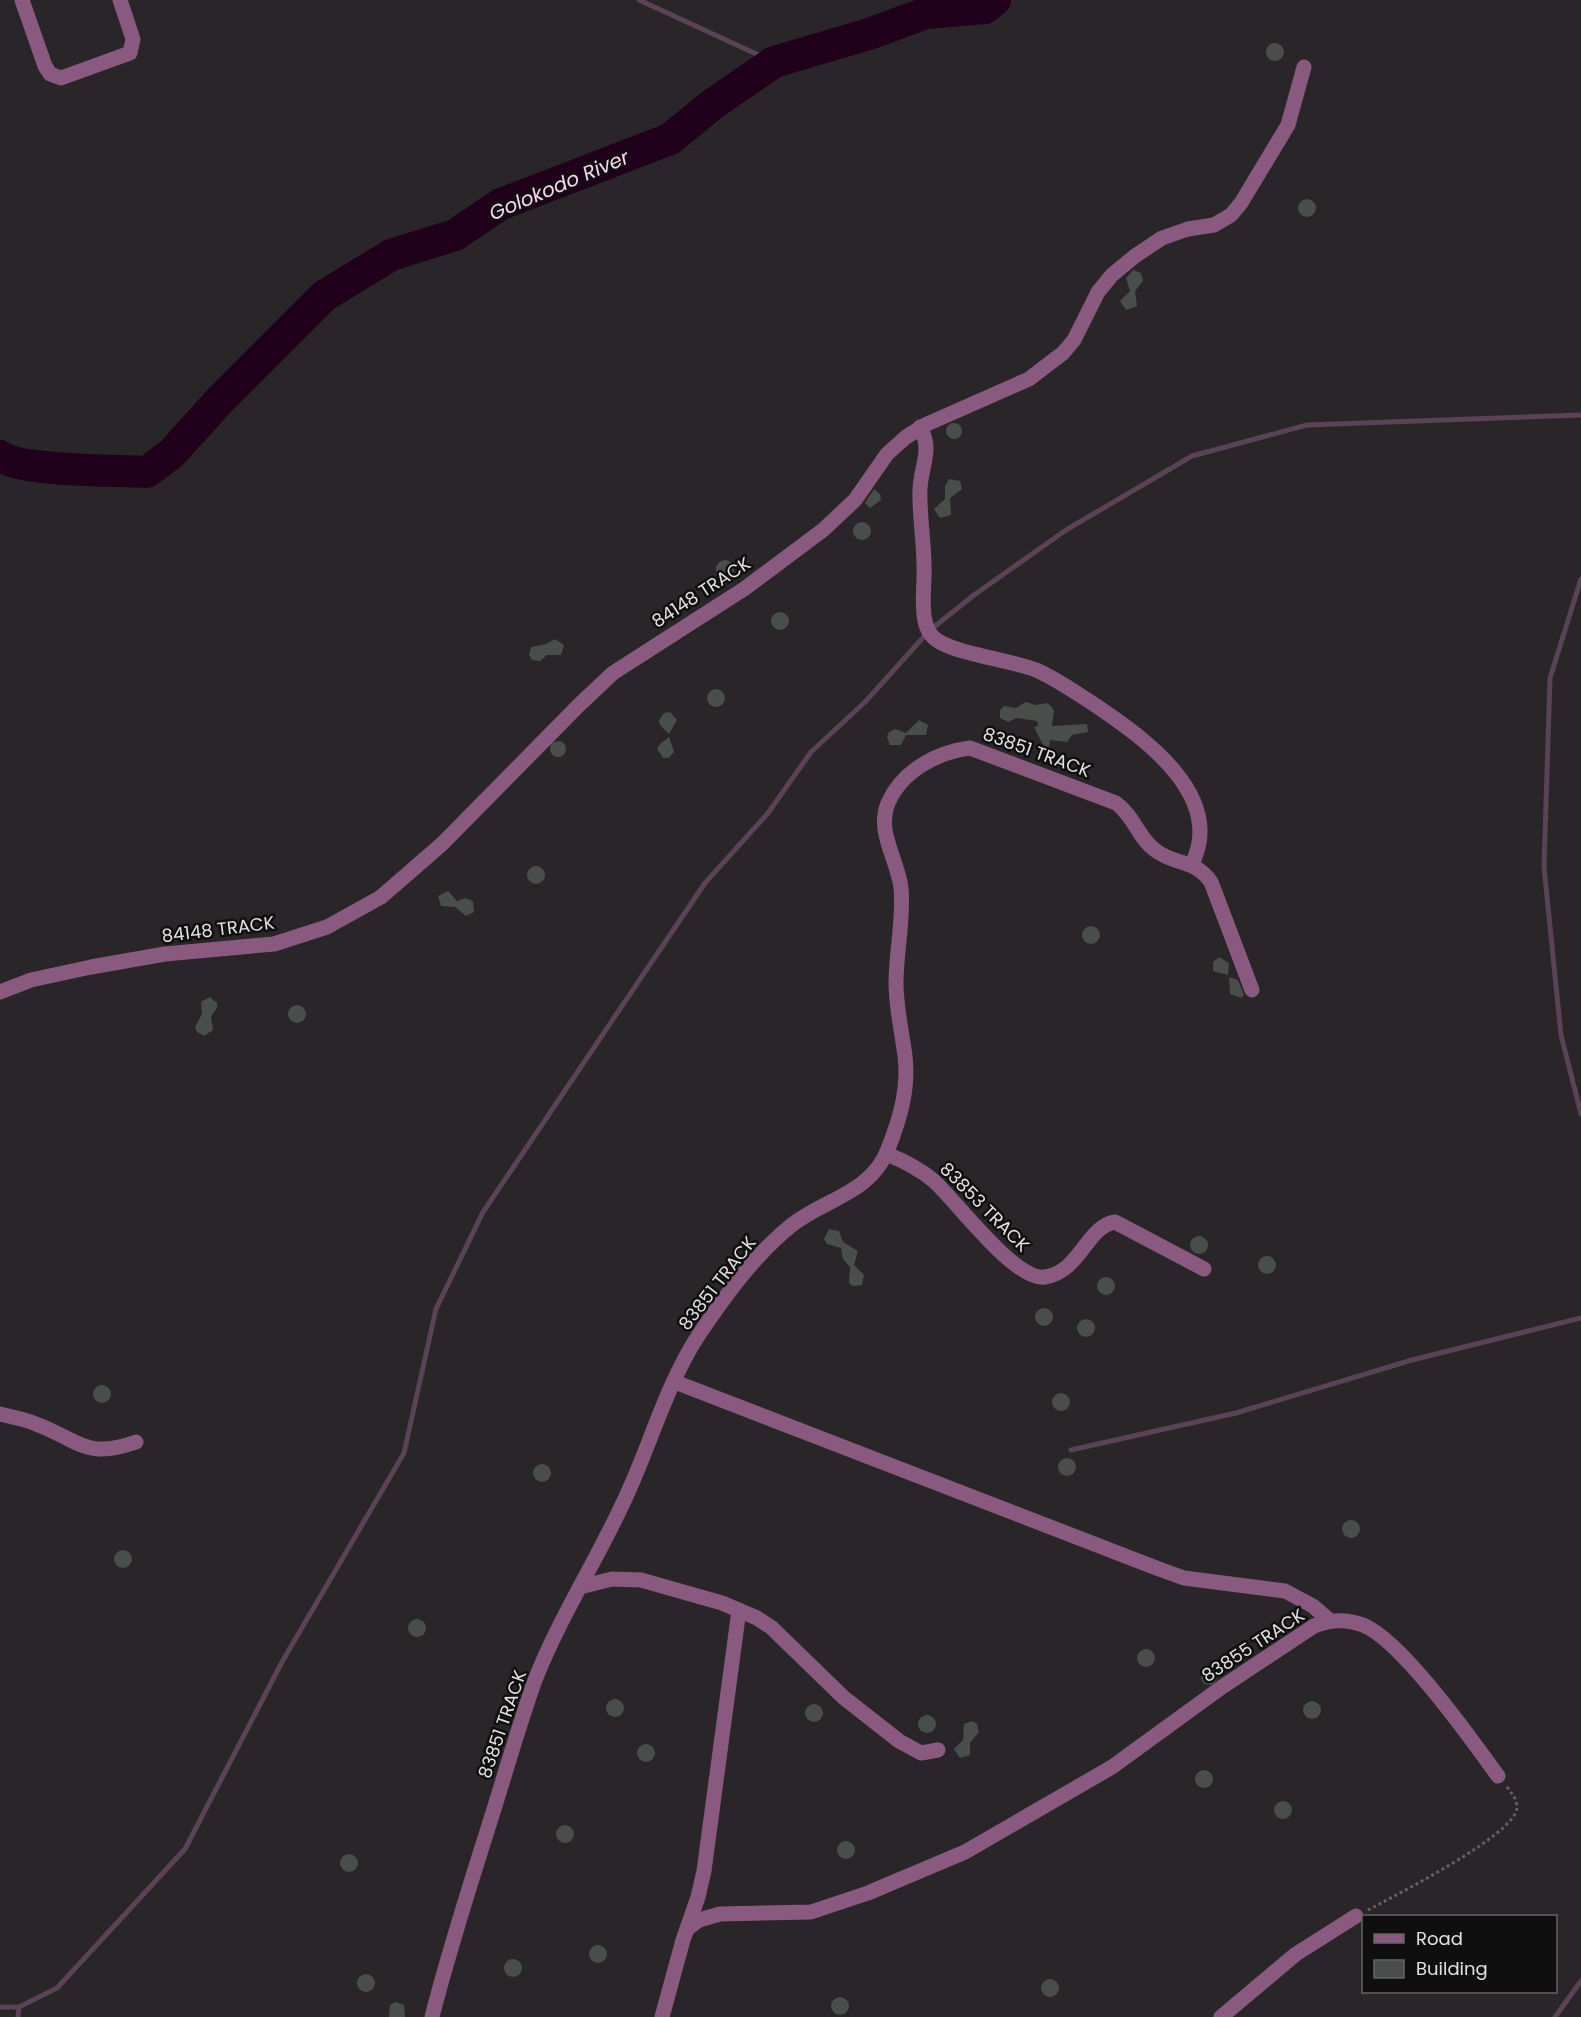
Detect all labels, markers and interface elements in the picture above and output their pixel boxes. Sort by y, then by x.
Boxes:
water label: Golokodo River [485,143,634,227]
street label: 84148 TRACK [647,551,756,633]
street label: 83851 TRACK [980,721,1094,783]
street label: 84148 TRACK [160,910,276,948]
street label: 83853 TRACK [935,1157,1036,1258]
street label: 83851 TRACK [672,1231,762,1335]
street label: 83855 TRACK [1197,1602,1310,1688]
street label: 83851 TRACK [472,1666,532,1781]
legend [1362,1915,1557,1993]
text: Road [1416,1926,1463,1951]
text: Building [1416,1956,1488,1981]

